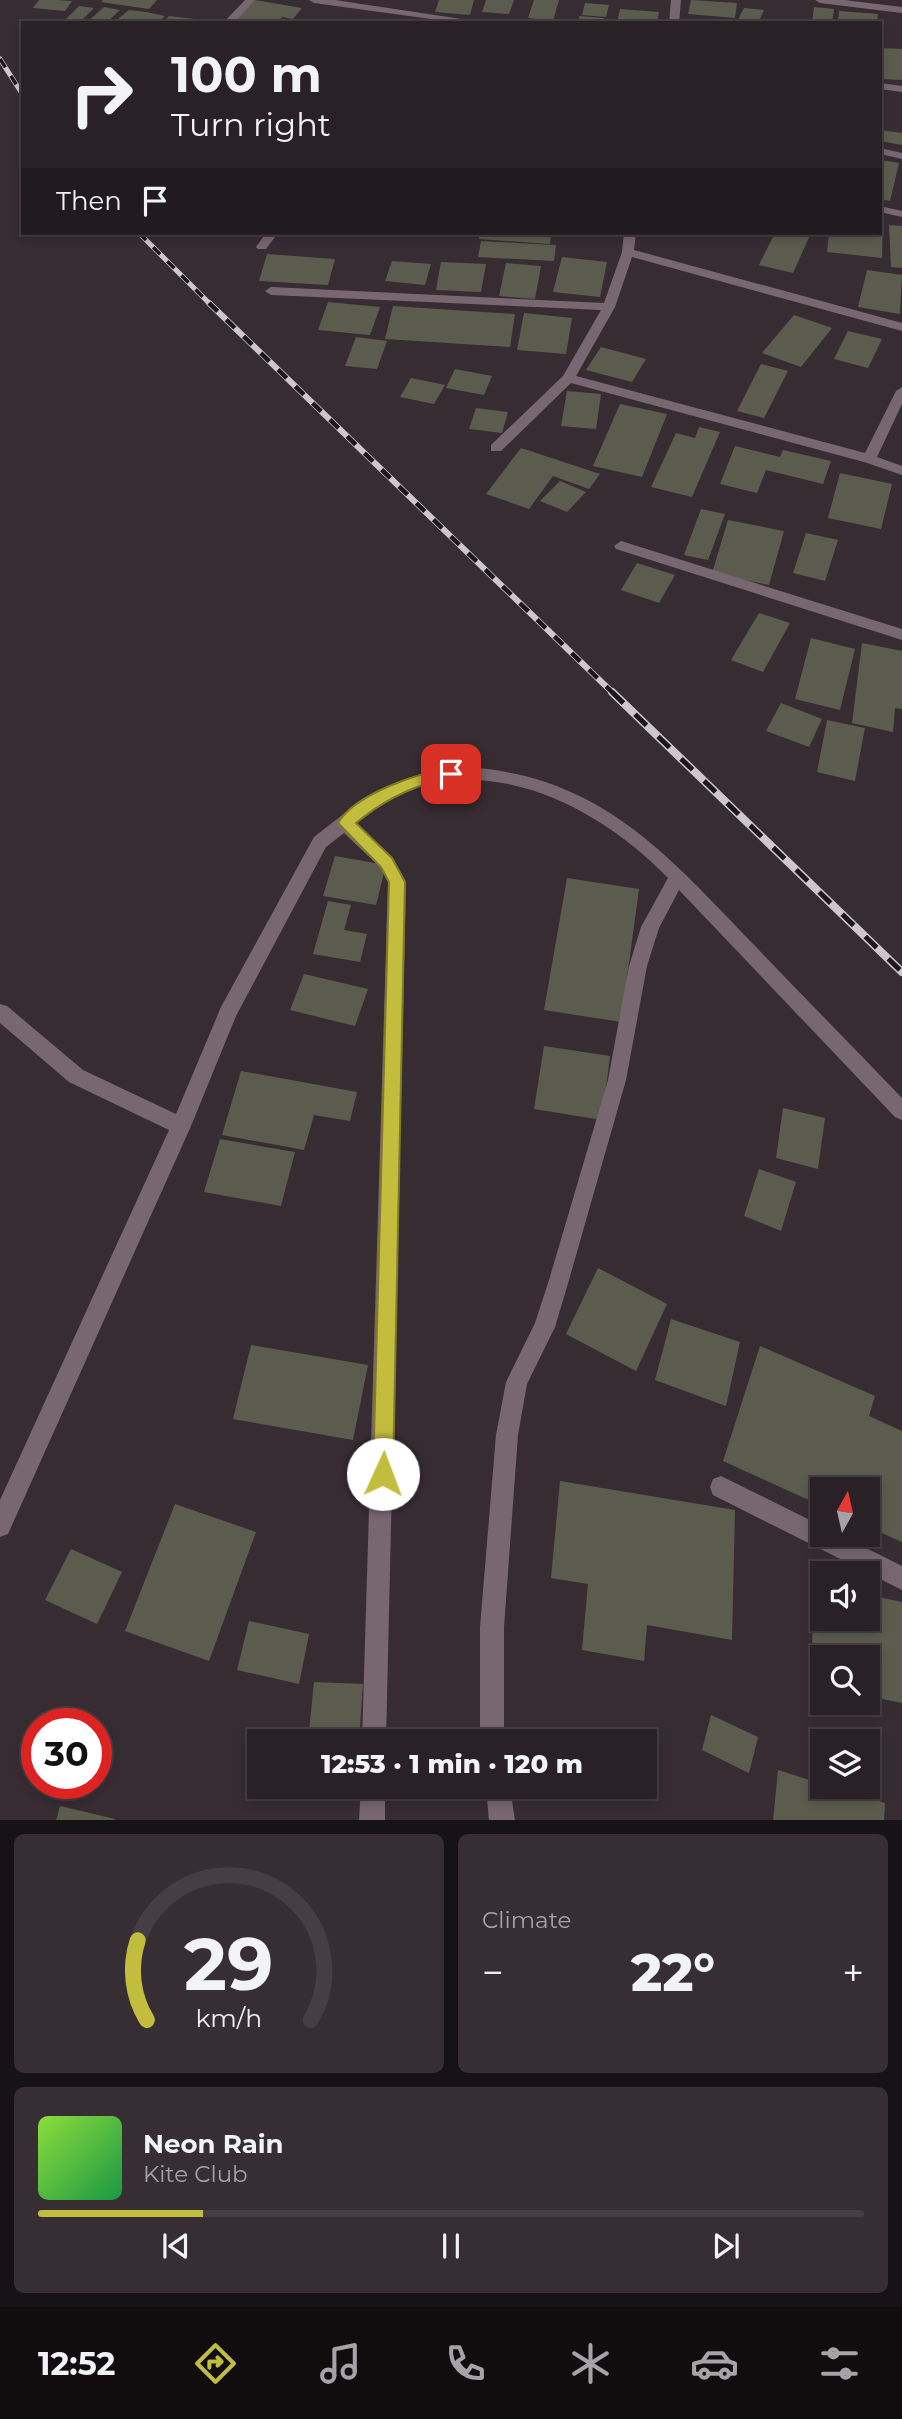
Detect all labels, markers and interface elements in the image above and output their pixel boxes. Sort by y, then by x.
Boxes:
text: 100 m [171,45,322,104]
icon: right [56,49,147,140]
text: Turn right [171,105,331,144]
icon: arrive [136,182,174,220]
text: Then [56,185,122,217]
pin [421,744,481,804]
icon: arrive [432,755,470,793]
position arrow [346,1437,420,1511]
north arrow [810,1477,880,1547]
map controls [810,1477,880,1799]
button: sound [810,1561,880,1631]
button: search [810,1645,880,1715]
speed limit sign: 30 [21,1708,112,1799]
button: layers [810,1729,880,1799]
text: 12:53 · 1 min · 120 m [321,1748,583,1780]
text: Climate [482,1906,571,1934]
text: 29 [184,1920,274,2008]
text: 22° [631,1941,715,2004]
text: − [482,1949,504,1996]
text: + [842,1949,864,1996]
text: km/h [196,2002,262,2032]
text: Neon Rain [143,2128,284,2160]
text: Kite Club [143,2160,248,2188]
icon: previous [157,2227,195,2265]
icon: pause [432,2227,470,2265]
icon: next [707,2227,745,2265]
icon: directions [191,2339,240,2388]
icon: music [316,2339,365,2388]
icon: phone [441,2339,490,2388]
icon: climate [566,2339,615,2388]
icon: car [690,2339,739,2388]
icon: filters [815,2339,864,2388]
text: 12:52 [38,2344,115,2383]

